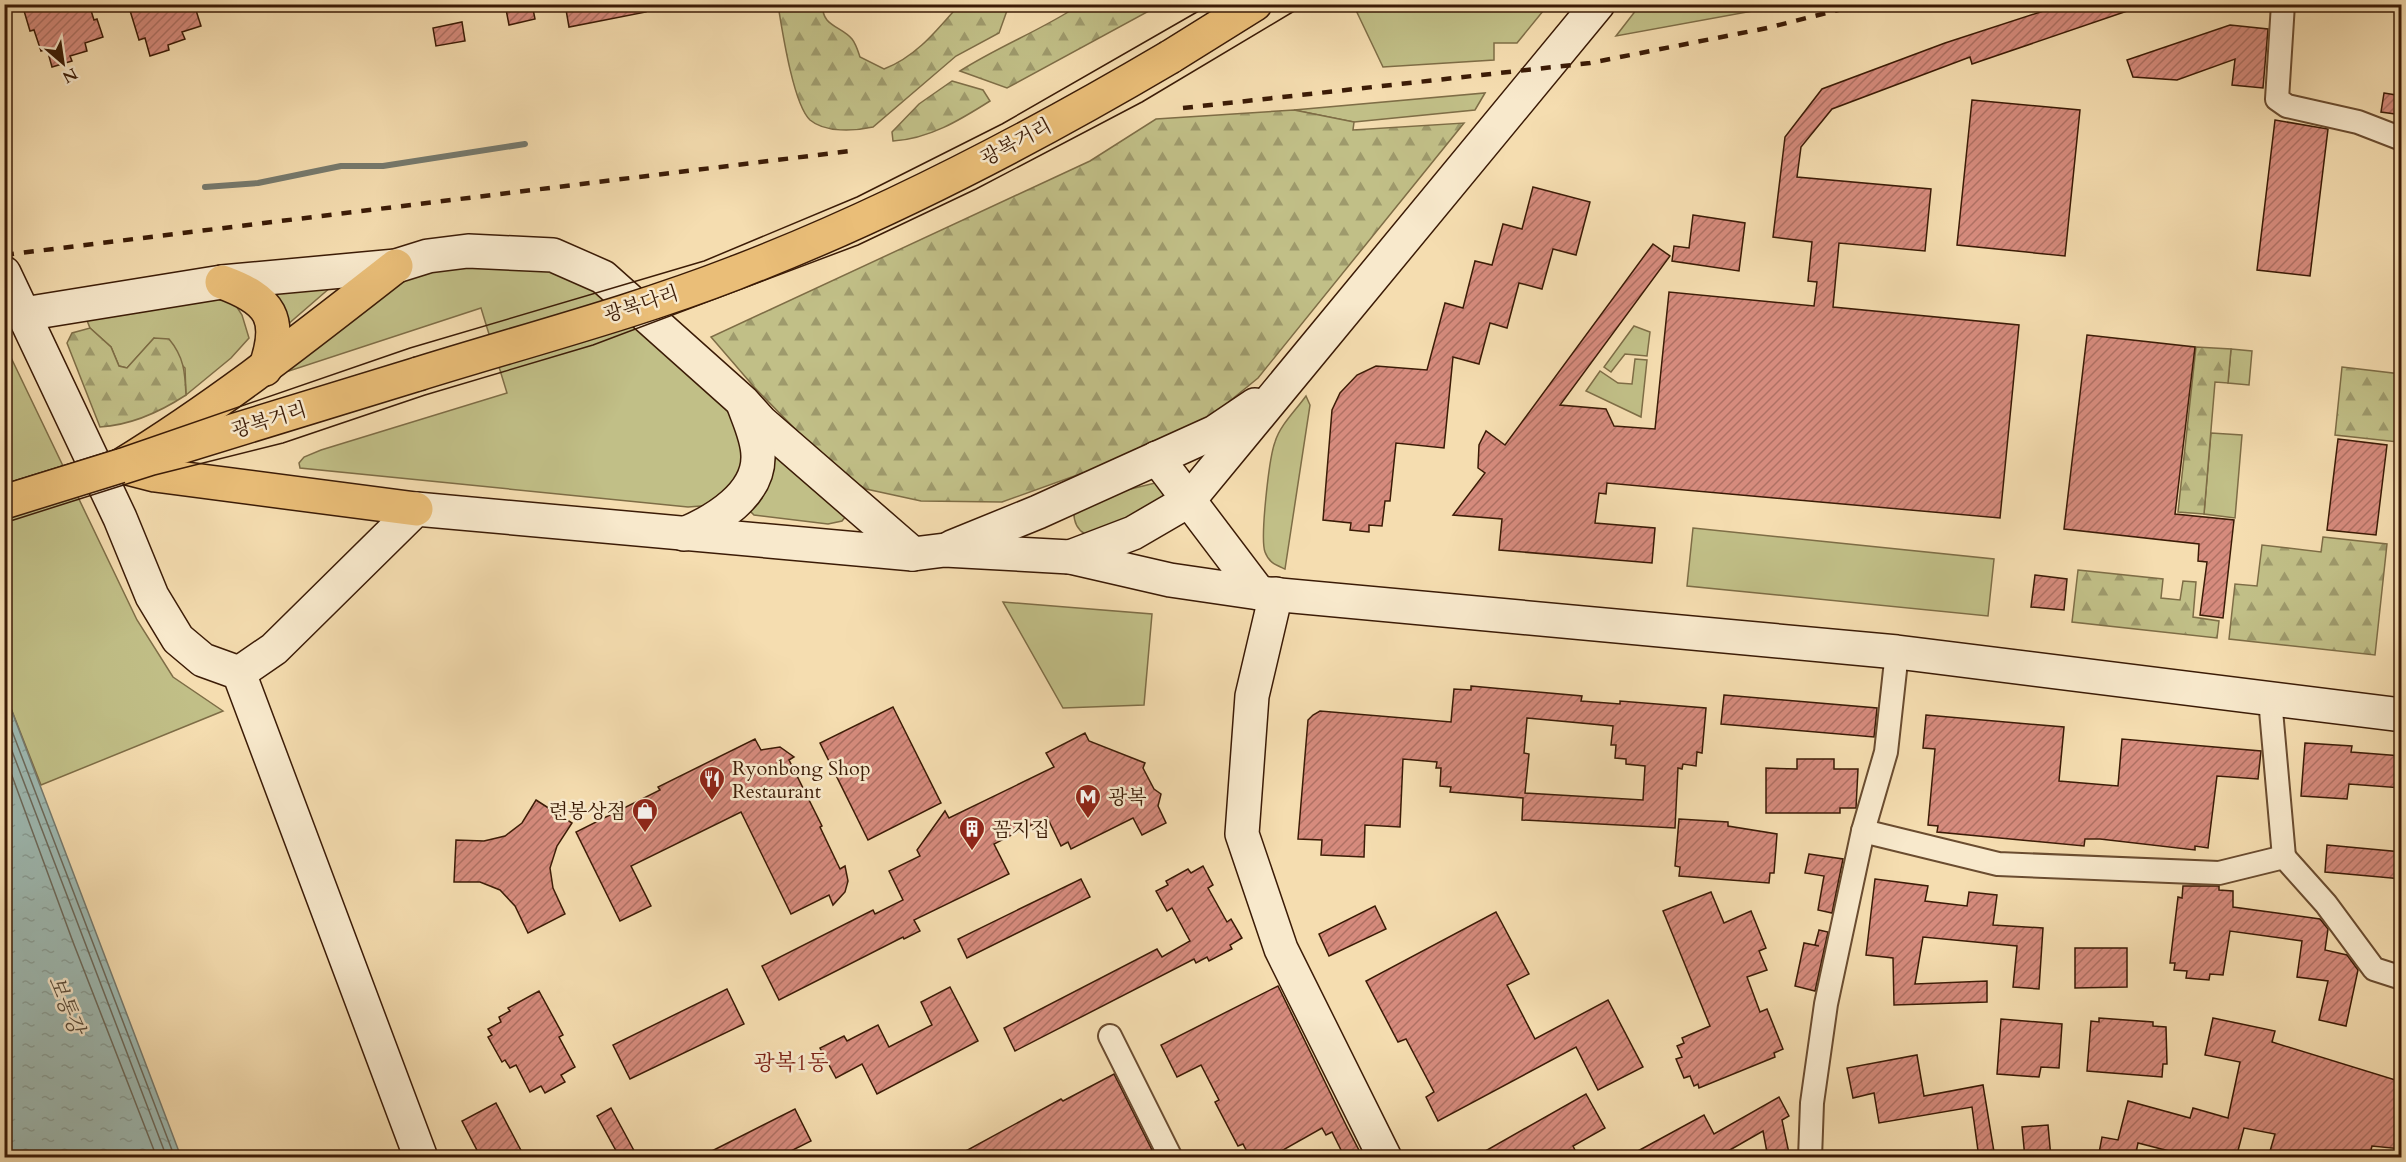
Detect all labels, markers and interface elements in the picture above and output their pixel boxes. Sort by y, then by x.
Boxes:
north arrow [33,33,93,93]
text: N [58,62,81,88]
street label: 광복거리 [976,112,1056,172]
street label: 광복다리 [600,279,682,329]
street label: 광복거리 [228,396,310,444]
place label: Ryonbong Shop Restaurant [732,755,871,805]
restaurant icon: Ryonbong Shop Restaurant [697,764,727,802]
metro station icon: 광복 [1073,782,1103,820]
place label: 광복 [1108,784,1147,811]
shop icon: 련봉상점 [630,796,660,834]
place label: 련봉상점 [549,798,626,825]
building icon: 꼼지집 [957,814,987,852]
place label: 꼼지집 [992,816,1050,843]
water label: 보통강 [41,971,92,1041]
district label: 광복1동 [753,1048,829,1078]

